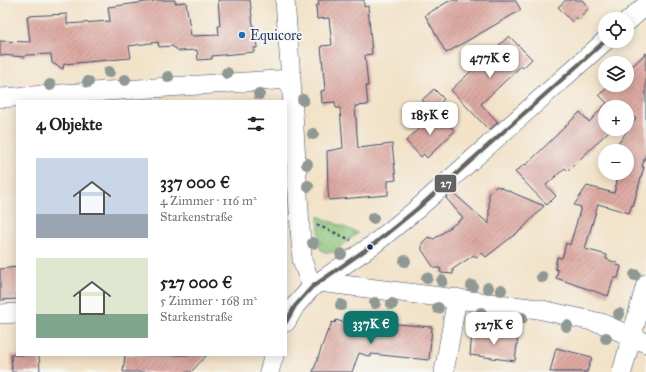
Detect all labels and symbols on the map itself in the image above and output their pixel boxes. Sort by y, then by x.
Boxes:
place label: Equicore [250,27,302,45]
marker: Equicore [237,30,247,40]
pin: 477K € [457,45,523,79]
pin: 185K € [397,102,463,136]
line badge: 27 [434,174,457,193]
text: 27 [441,177,452,190]
unlabelled marker [365,242,375,252]
pin: 337K € [338,311,404,345]
pin: 527K € [461,312,527,346]

